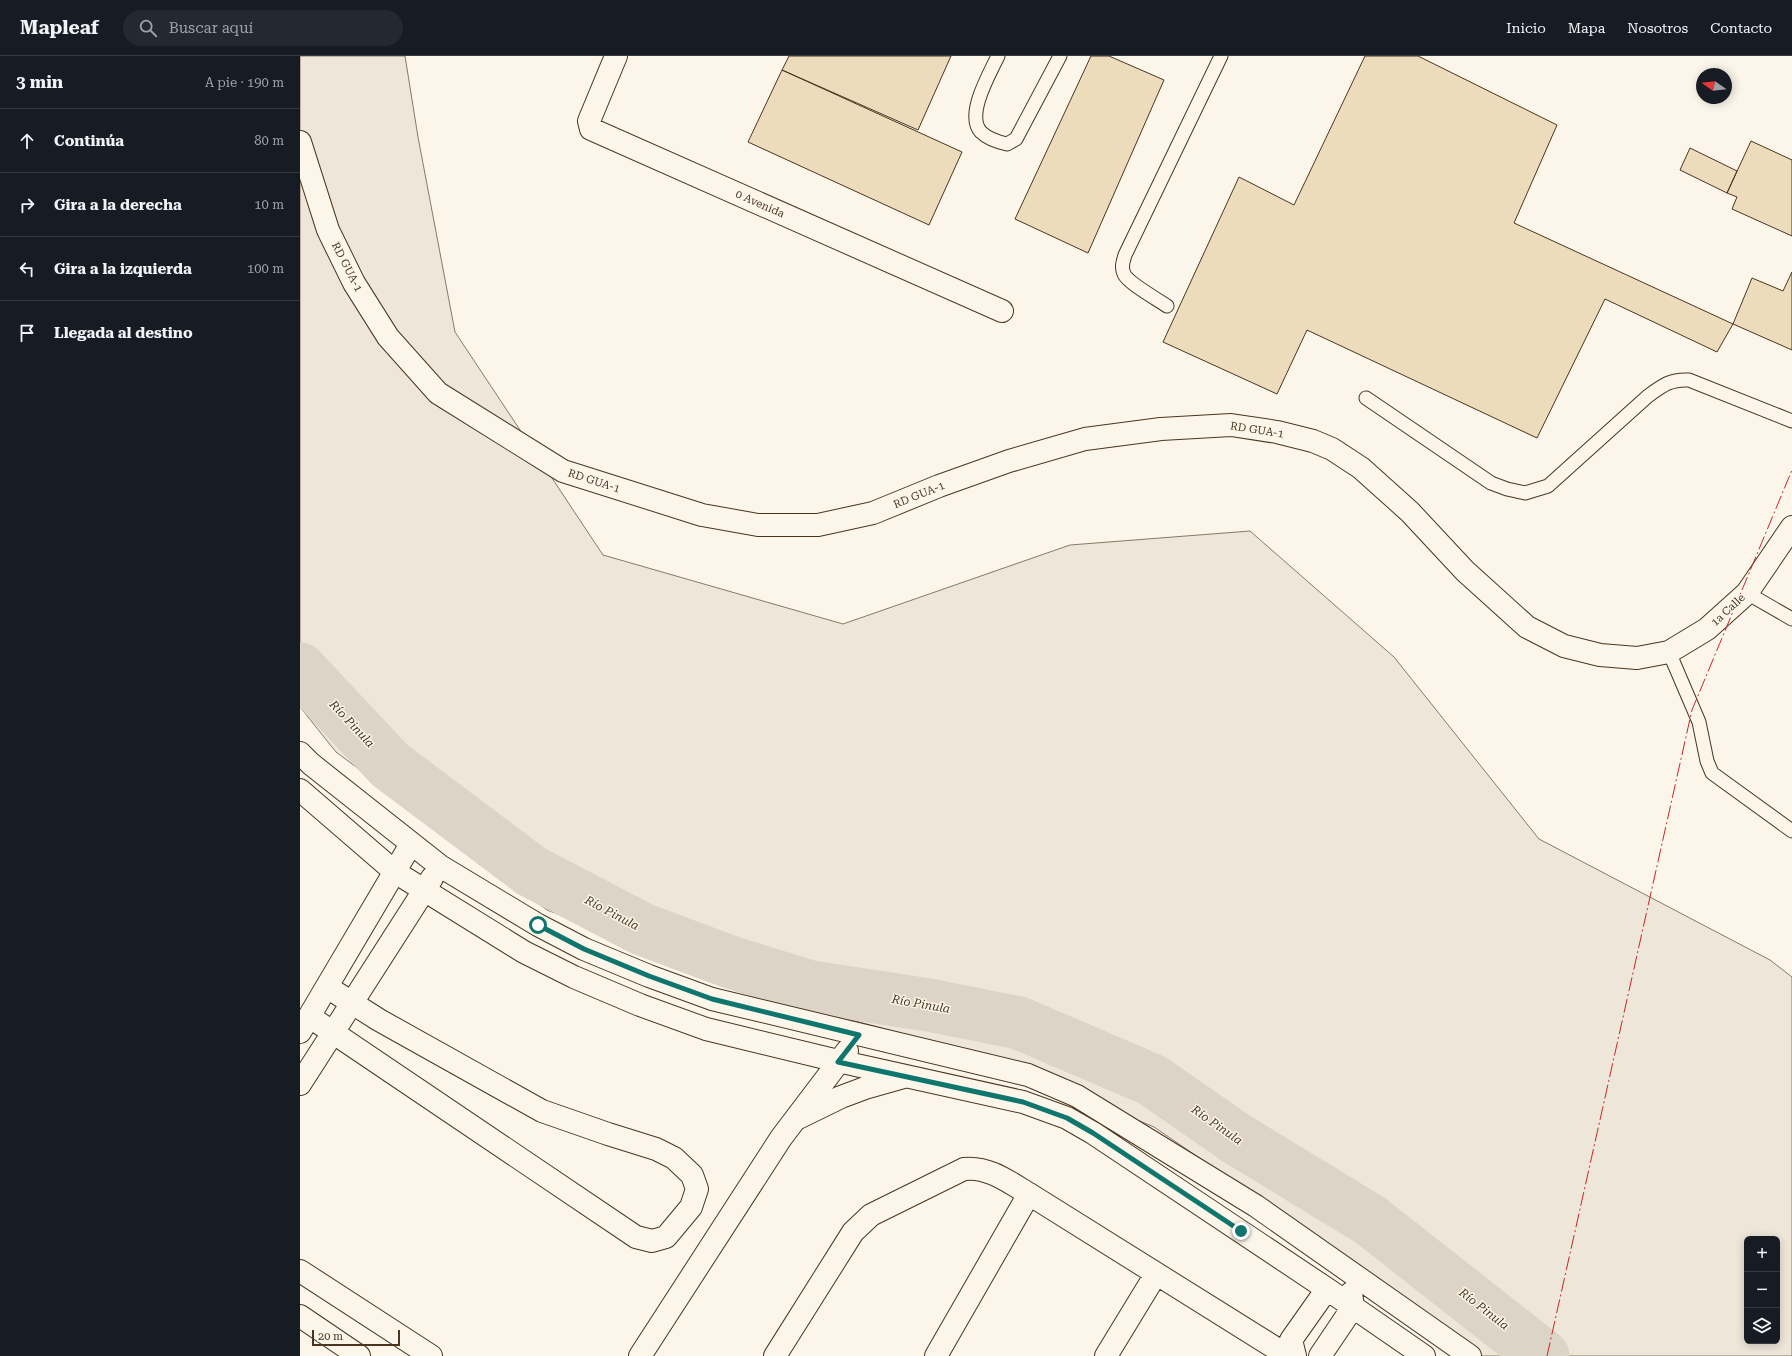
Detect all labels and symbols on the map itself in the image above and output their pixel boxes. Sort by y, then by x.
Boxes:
north arrow [1696,68,1732,104]
street label: 0 Avenida [734,187,786,221]
street label: RD GUA-1 [329,240,365,294]
street label: RD GUA-1 [1229,419,1285,441]
street label: RD GUA-1 [566,466,622,496]
street label: RD GUA-1 [891,479,947,511]
street label: 1a Calle [1708,591,1748,629]
water label: Río Pinula [326,697,377,750]
water label: Río Pinula [582,892,641,933]
route start [529,916,547,934]
water label: Río Pinula [890,992,951,1016]
water label: Río Pinula [1188,1102,1245,1148]
route end [1232,1222,1250,1240]
water label: Río Pinula [1456,1285,1512,1333]
scale bar [312,1328,400,1347]

